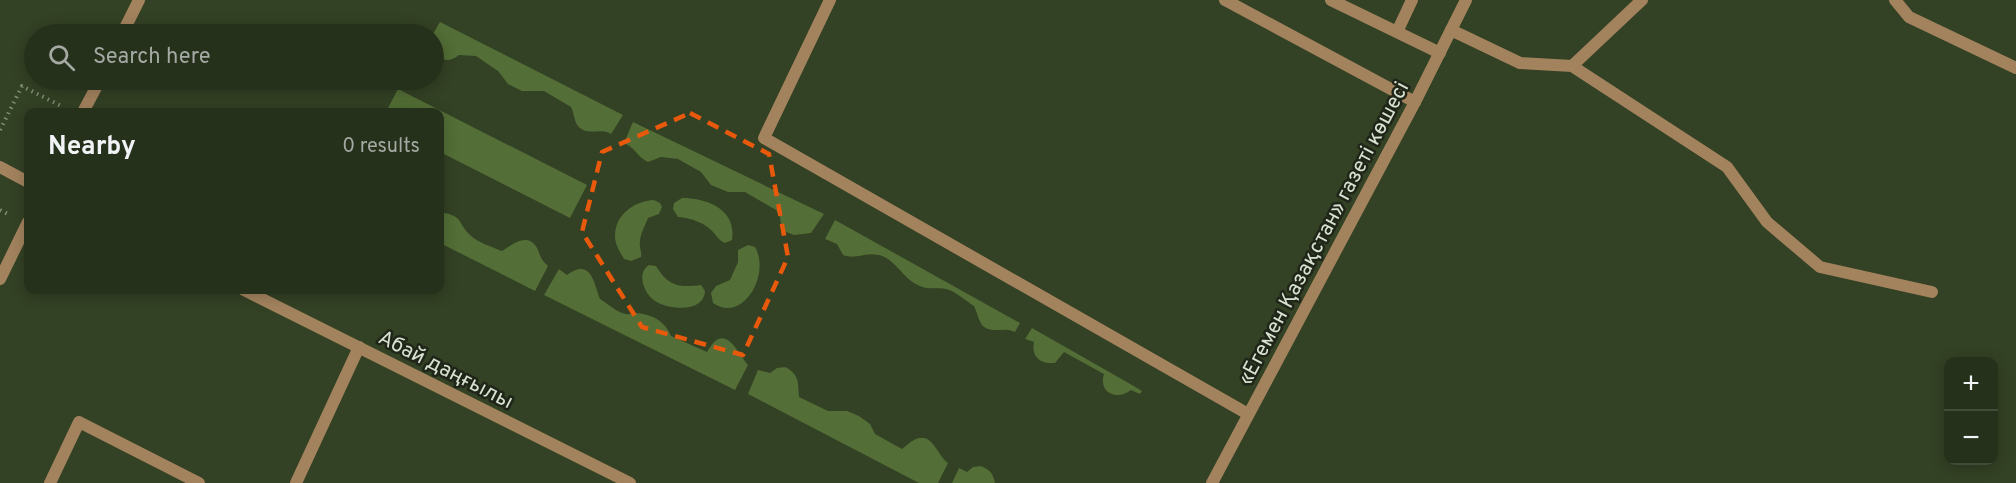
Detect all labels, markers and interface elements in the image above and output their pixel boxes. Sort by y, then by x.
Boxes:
search box [24,24,444,90]
icon: search [45,41,78,74]
text: Search here [93,44,211,71]
street label: «Егемен Қазақстан» газеті көшесі [1233,77,1416,390]
text: Nearby [48,131,136,164]
text: 0 results [342,134,420,160]
street label: Абай даңғылы [373,325,517,416]
map controls [1944,357,1998,465]
button: + [1944,357,1998,411]
button: − [1944,411,1998,465]

